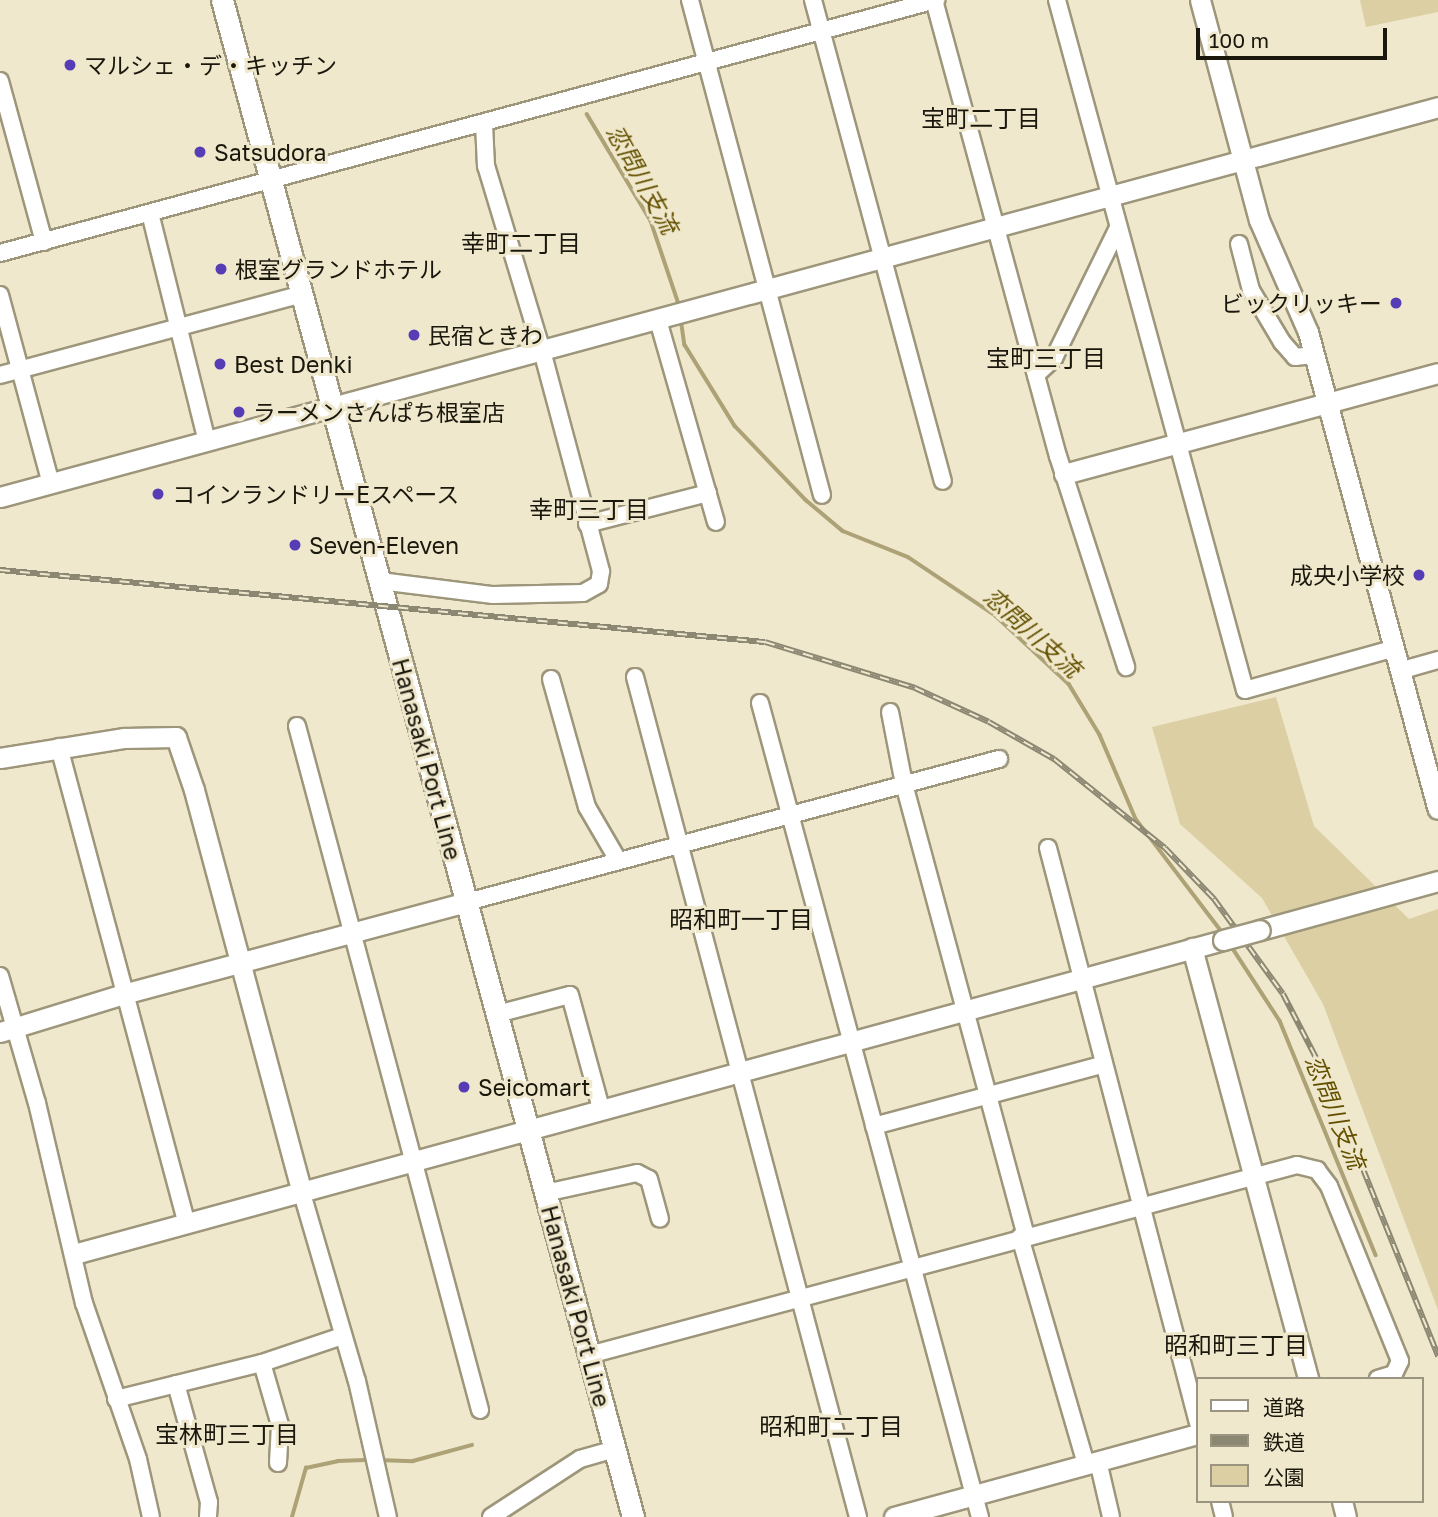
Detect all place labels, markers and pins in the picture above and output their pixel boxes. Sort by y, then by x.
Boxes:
place label: マルシェ・デ・キッチン [84,51,337,79]
marker: マルシェ・デ・キッチン [62,57,78,73]
place label: Satsudora [214,138,326,166]
marker: Satsudora [192,144,208,160]
place label: 根室グランドホテル [235,255,442,283]
marker: 根室グランドホテル [213,261,229,277]
place label: ビックリッキー [1221,289,1382,317]
marker: ビックリッキー [1388,295,1404,311]
place label: 民宿ときわ [428,321,543,349]
marker: 民宿ときわ [406,327,422,343]
place label: Best Denki [234,350,353,378]
marker: Best Denki [212,356,228,372]
place label: ラーメンさんぱち根室店 [253,398,506,426]
marker: ラーメンさんぱち根室店 [231,404,247,420]
place label: コインランドリーEスペース [172,480,462,508]
marker: コインランドリーEスペース [150,486,166,502]
place label: Seven-Eleven [309,531,459,559]
marker: Seven-Eleven [287,537,303,553]
place label: 成央小学校 [1290,561,1405,589]
marker: 成央小学校 [1411,567,1427,583]
place label: Seicomart [478,1073,591,1101]
marker: Seicomart [456,1079,472,1095]

